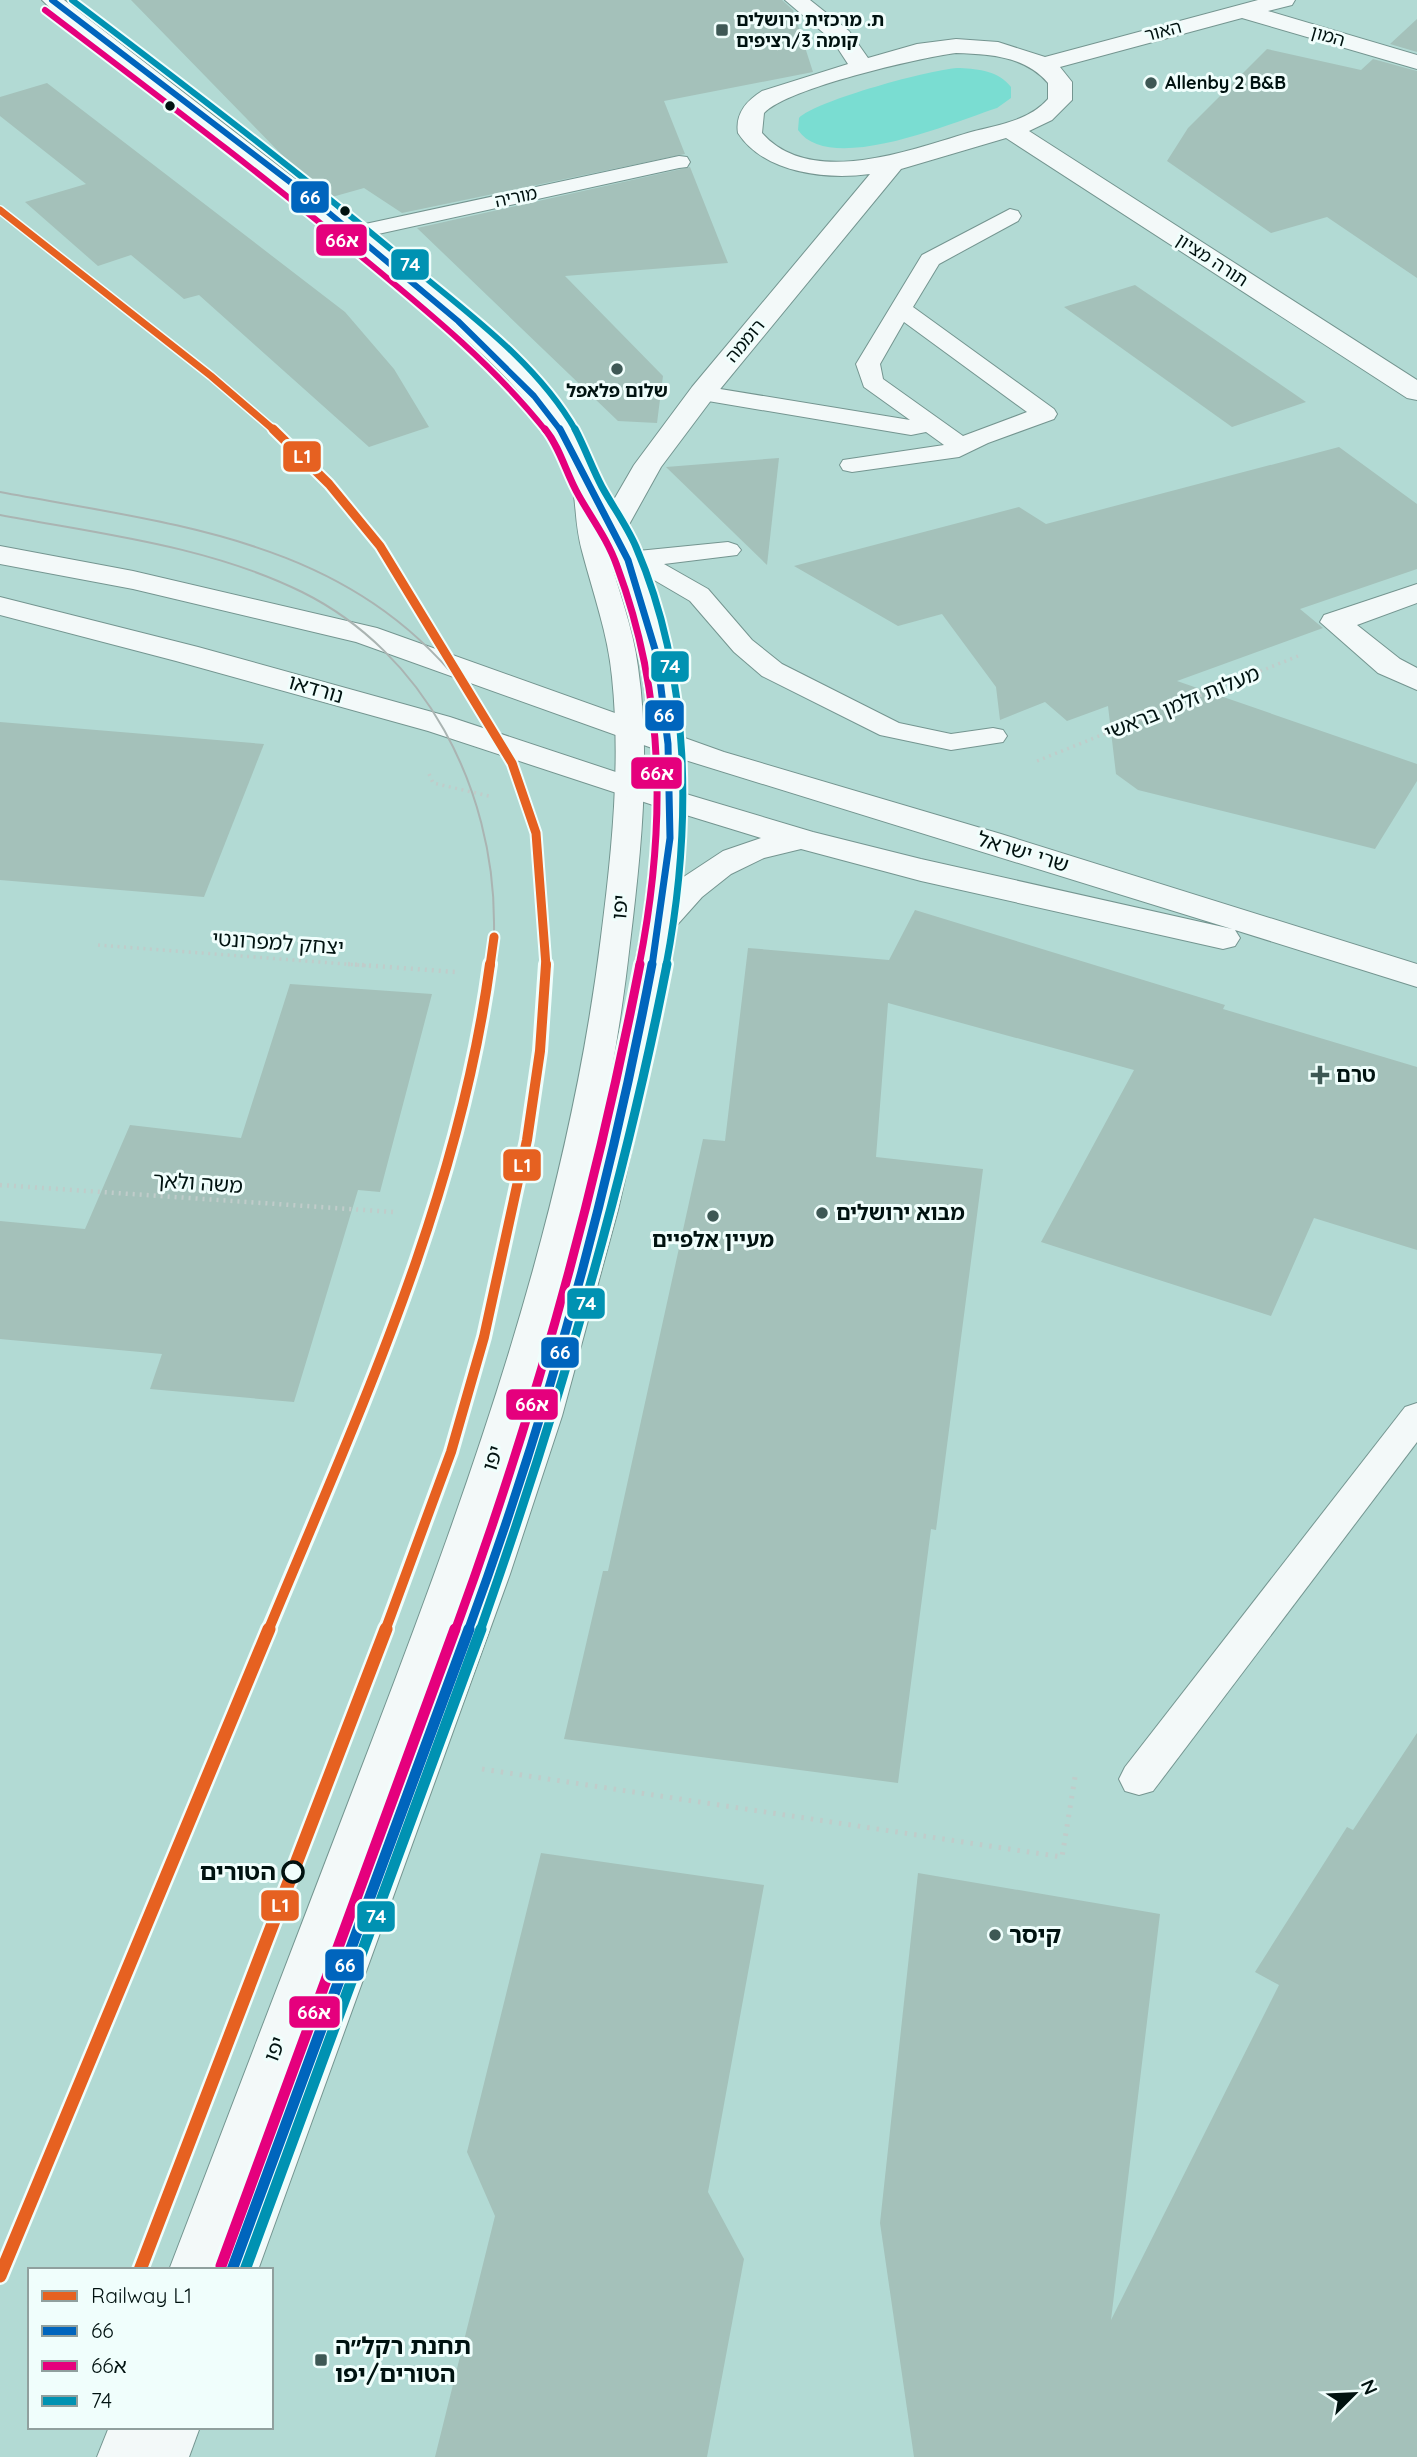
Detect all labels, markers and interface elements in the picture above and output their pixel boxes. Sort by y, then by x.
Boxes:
place label: ת. מרכזית ירושלים קומה 3/רציפים [736,8,884,52]
street label: האור [1142,15,1184,46]
street label: המון [1308,20,1348,51]
marker: ת. מרכזית ירושלים קומה 3/רציפים [714,22,730,38]
place label: Allenby 2 B&B [1165,71,1286,94]
marker: Allenby 2 B&B [1143,75,1159,91]
unlabelled marker [163,99,177,113]
line badge: 66 [290,180,330,214]
street label: מוריה [493,181,539,212]
text: 66 [299,185,321,209]
unlabelled marker [338,204,352,218]
line badge: 66א [315,223,368,257]
text: 66א [325,228,359,252]
street label: תורה מציון [1172,228,1253,291]
line badge: 74 [390,248,430,281]
text: 74 [400,252,420,276]
street label: רוממה [720,314,769,367]
marker: שלום פלאפל [609,361,625,377]
place label: שלום פלאפל [566,379,668,402]
line badge: L1 [282,440,322,473]
text: L1 [293,444,311,468]
line badge: 74 [650,650,690,683]
text: 74 [660,654,680,678]
street label: מעלות זלמן בראשי [1100,659,1263,745]
street label: נורדאו [286,668,347,708]
line badge: 66 [644,699,685,732]
text: 66 [653,703,675,727]
line badge: 66א [630,756,683,790]
text: 66א [640,761,674,785]
street label: שרי ישראל [974,825,1072,877]
street label: יפו [605,893,633,920]
street label: יצחק למפרונטי [211,924,345,960]
place label: טרם [1336,1061,1376,1087]
marker: טרם [1310,1065,1330,1085]
line badge: L1 [502,1148,542,1182]
text: L1 [513,1153,531,1177]
street label: משה ולאך [152,1166,244,1198]
place label: מבוא ירושלים [836,1199,965,1225]
marker: מבוא ירושלים [814,1205,830,1221]
marker: מעיין אלפיים [705,1208,721,1224]
place label: מעיין אלפיים [652,1226,774,1252]
line badge: 74 [566,1287,606,1320]
text: 74 [576,1291,596,1315]
line badge: 66 [540,1336,580,1369]
text: 66 [549,1340,571,1364]
line badge: 66א [505,1388,559,1421]
text: 66א [515,1392,549,1416]
street label: יפו [476,1442,508,1473]
place label: הטורים [200,1856,276,1886]
marker: הטורים [282,1861,304,1883]
line badge: L1 [260,1889,300,1922]
text: L1 [271,1893,289,1917]
line badge: 74 [356,1900,396,1933]
text: 74 [366,1904,386,1928]
place label: קיסר [1009,1919,1061,1949]
marker: קיסר [987,1927,1003,1943]
line badge: 66 [324,1948,365,1982]
text: 66 [334,1953,356,1977]
line badge: 66א [288,1995,341,2029]
text: 66א [297,2000,331,2024]
street label: יפו [258,2032,291,2065]
legend [28,2268,273,2429]
text: Railway L1 [91,2282,192,2308]
text: 66 [91,2317,114,2343]
place label: תחנת רקל״ה הטורים/יפו [335,2330,471,2388]
text: 66א [91,2352,127,2378]
marker: תחנת רקל״ה הטורים/יפו [313,2352,329,2368]
north arrow [1319,2359,1389,2429]
text: N [1356,2376,1383,2398]
text: 74 [91,2387,112,2413]

